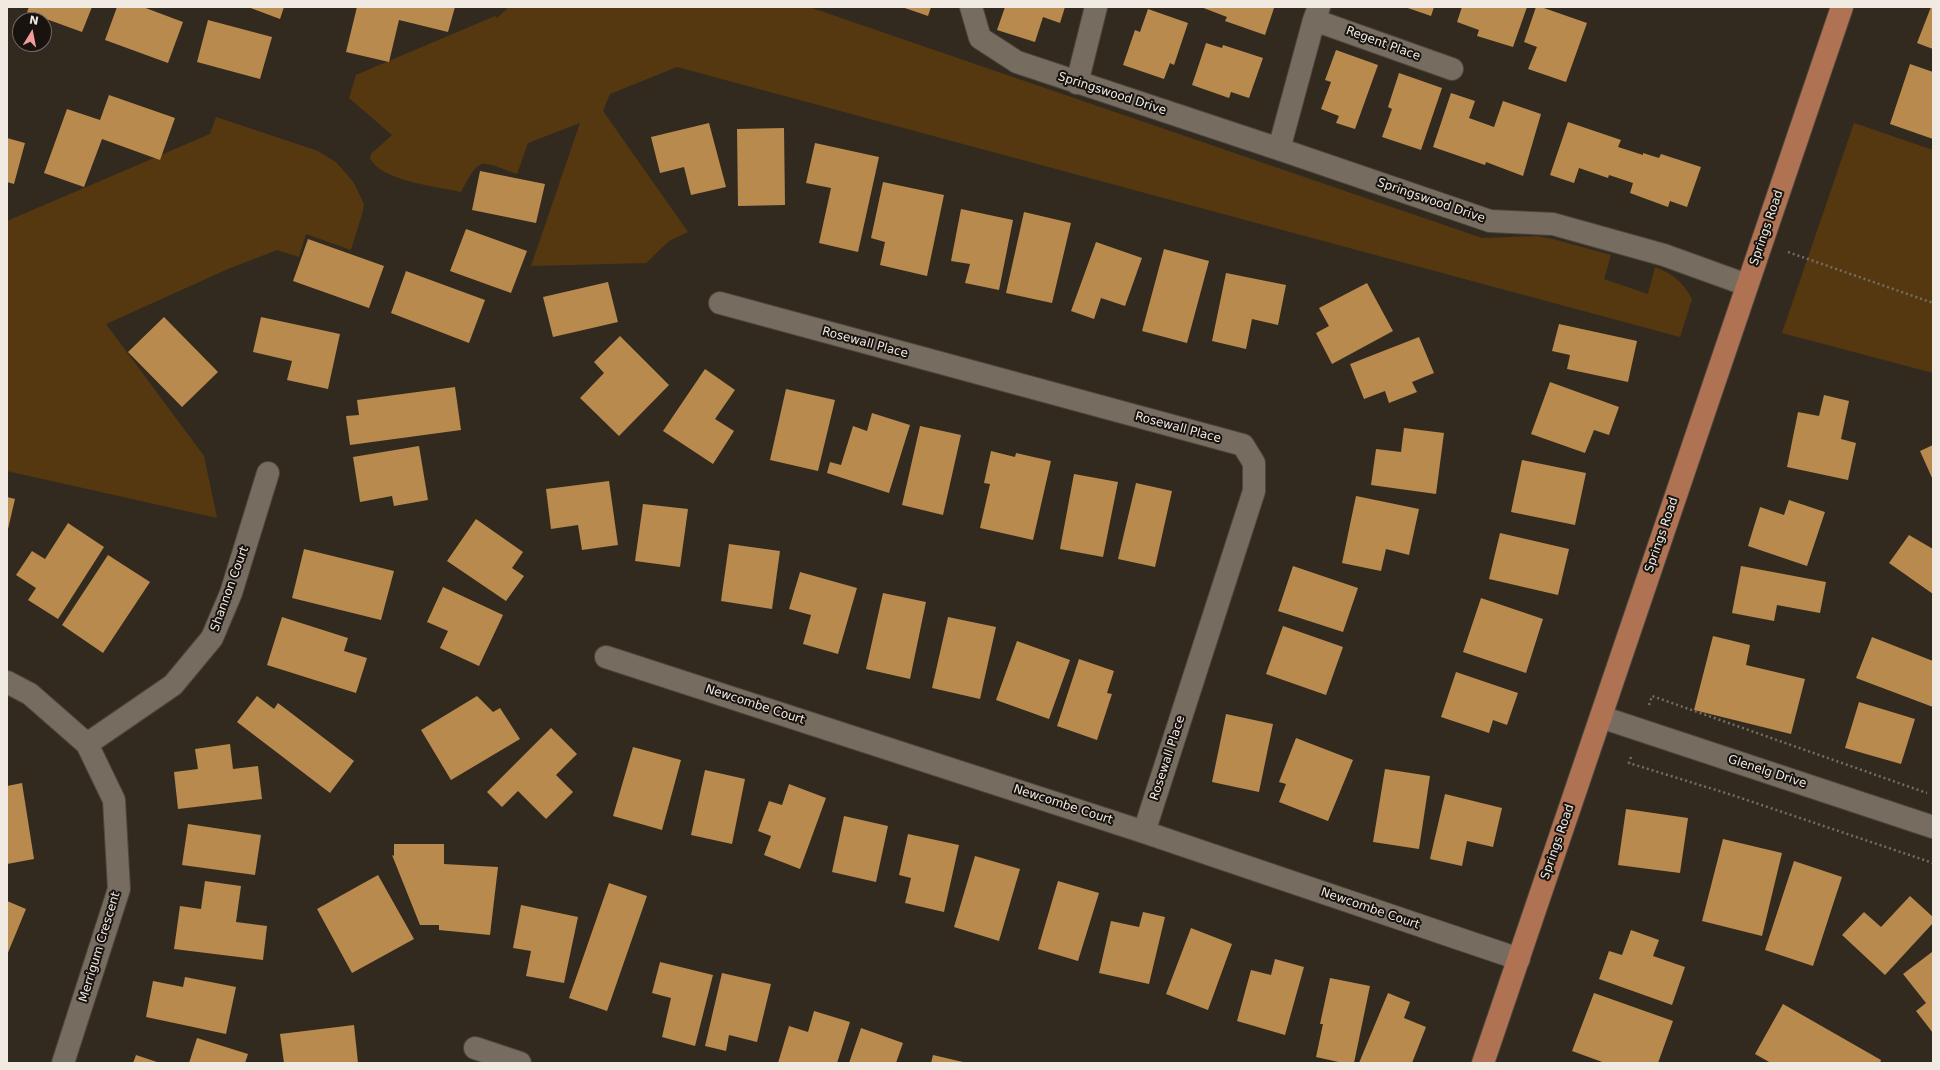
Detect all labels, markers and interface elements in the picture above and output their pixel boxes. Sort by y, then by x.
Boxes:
north arrow [12,12,52,52]
text: N [28,13,40,28]
street label: Regent Place [1344,24,1422,64]
street label: Springswood Drive [1056,70,1168,118]
street label: Springswood Drive [1375,176,1487,226]
street label: Springs Road [1747,188,1787,268]
street label: Rosewall Place [820,325,910,361]
street label: Rosewall Place [1133,410,1223,446]
street label: Springs Road [1642,495,1682,575]
street label: Shannon Court [208,544,252,634]
street label: Newcombe Court [704,682,806,728]
street label: Rosewall Place [1148,714,1188,802]
street label: Glenelg Drive [1726,753,1808,791]
street label: Newcombe Court [1012,782,1114,828]
street label: Springs Road [1538,802,1578,882]
street label: Newcombe Court [1319,885,1421,933]
street label: Merrigum Crescent [76,890,124,1004]

